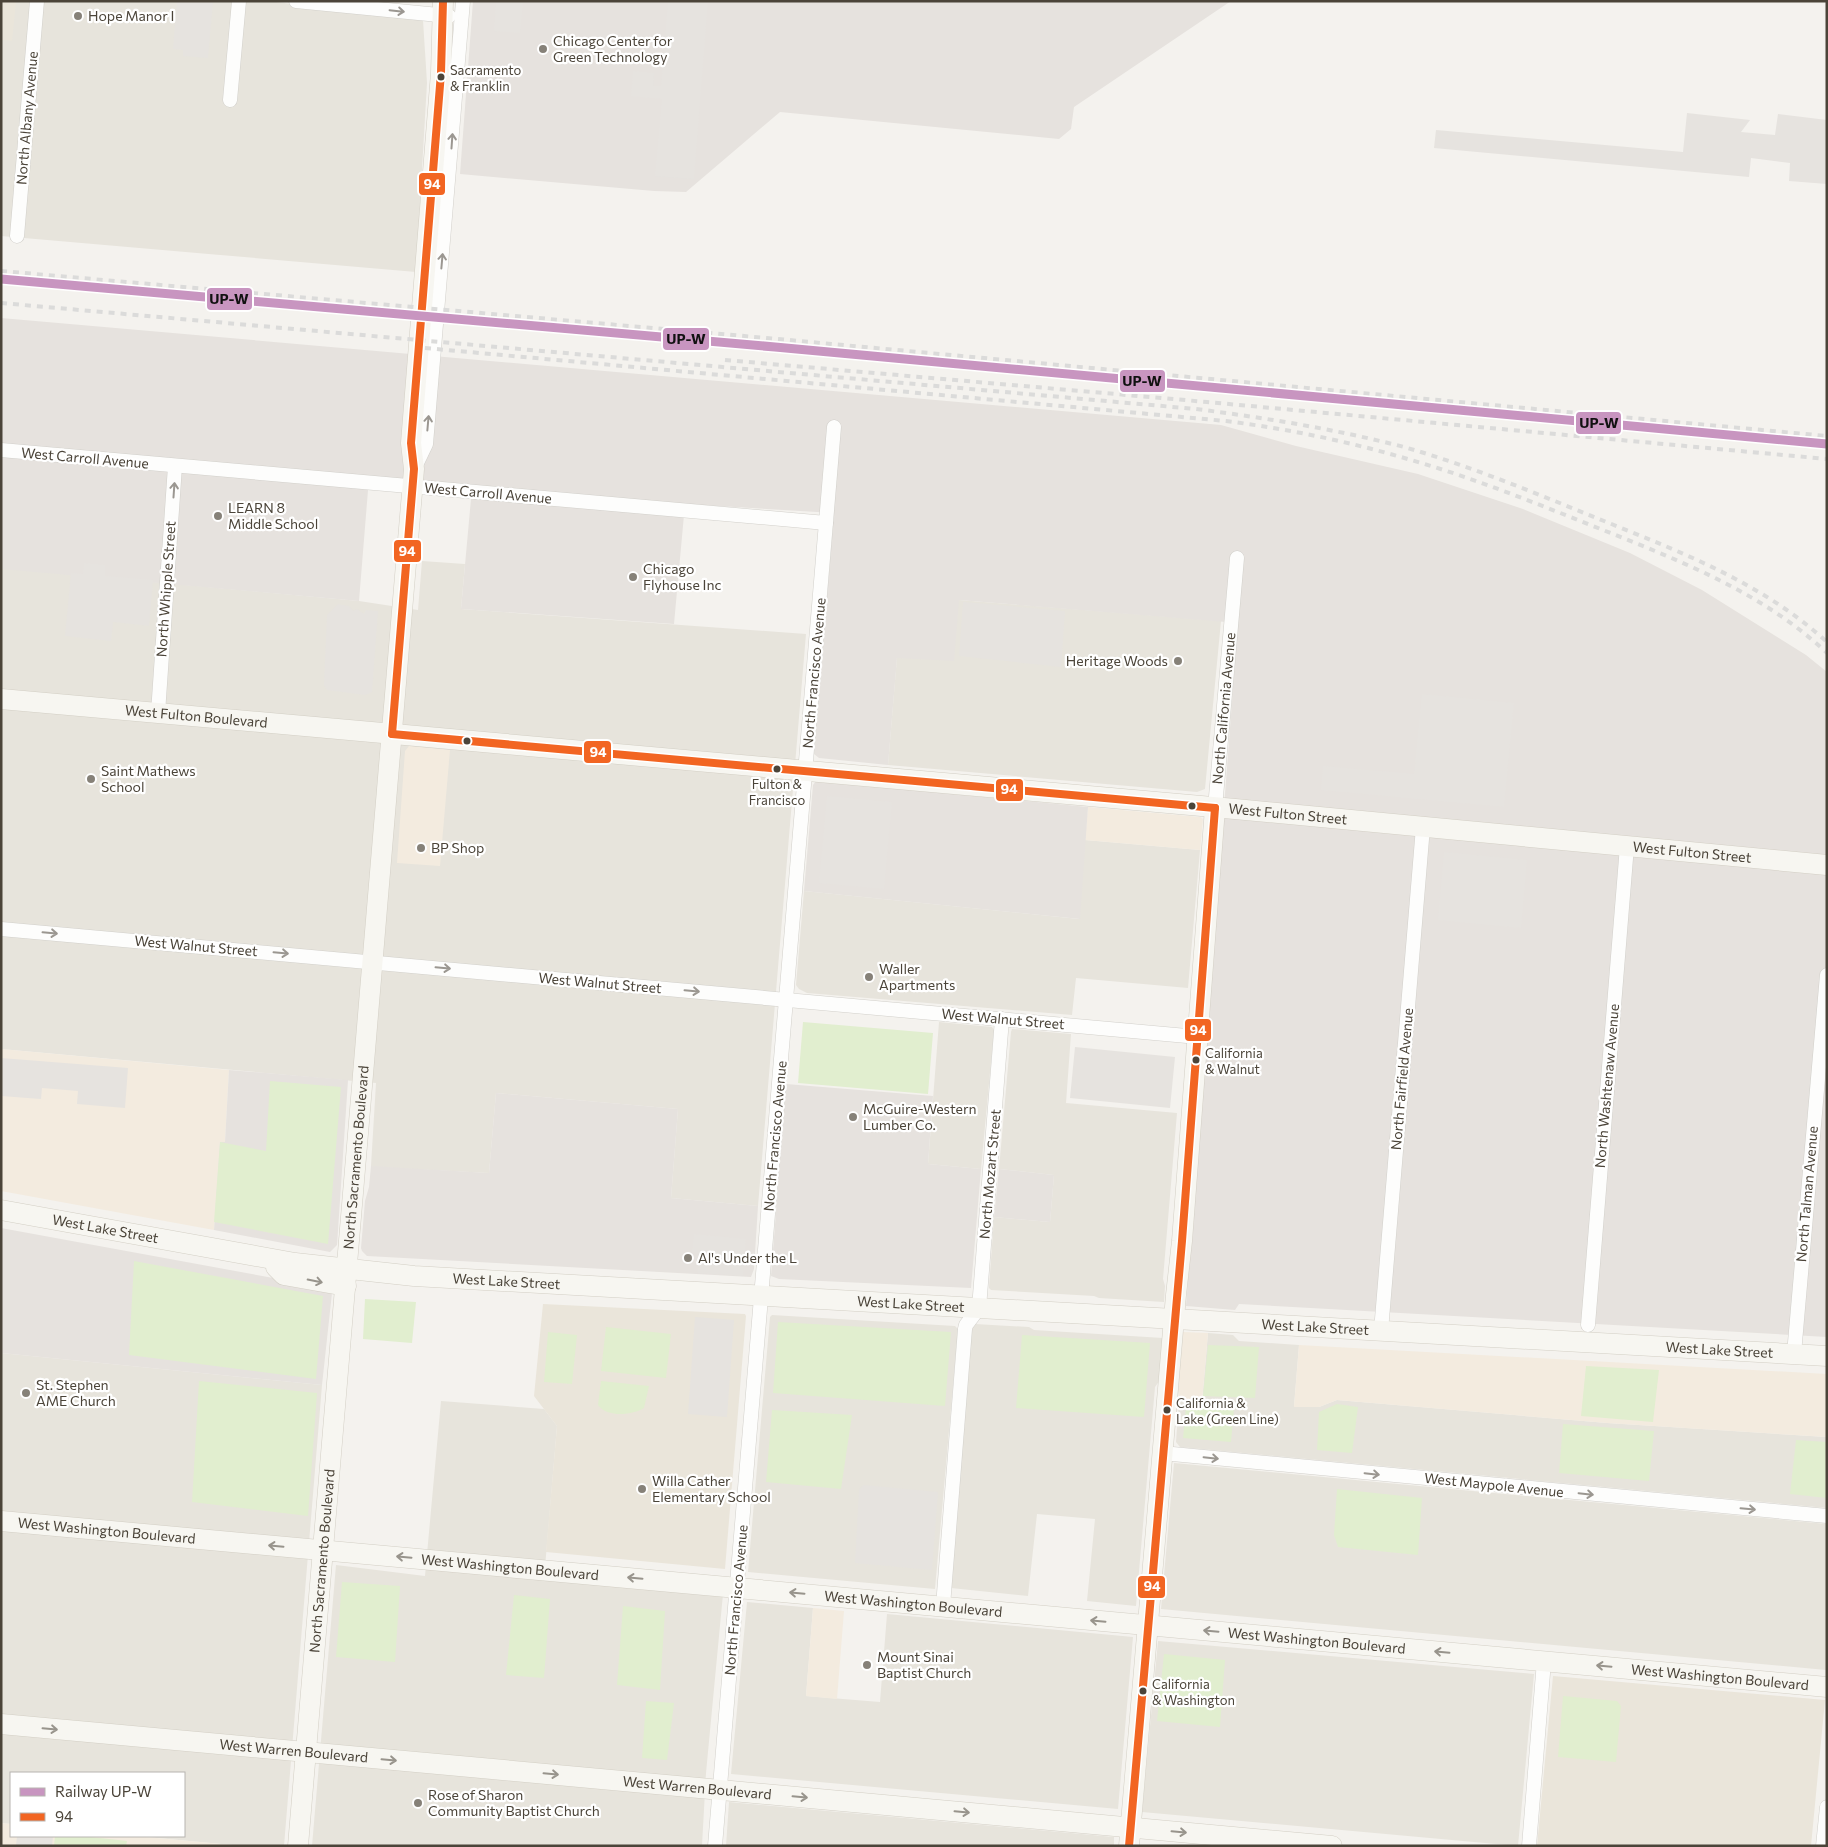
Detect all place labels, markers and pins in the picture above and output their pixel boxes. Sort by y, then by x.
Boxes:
place label: Hope Manor I [88,7,174,24]
marker: Hope Manor I [72,10,84,22]
place label: Chicago Center for Green Technology [553,32,673,65]
marker: Chicago Center for Green Technology [537,43,549,55]
place label: Sacramento & Franklin [450,62,522,94]
marker: Sacramento & Franklin [436,72,446,82]
place label: LEARN 8 Middle School [228,499,318,532]
marker: LEARN 8 Middle School [212,510,224,522]
place label: Chicago Flyhouse Inc [643,560,721,593]
marker: Chicago Flyhouse Inc [627,571,639,583]
place label: Heritage Woods [1066,652,1168,669]
marker: Heritage Woods [1172,655,1184,667]
unlabelled marker [462,736,472,746]
place label: Saint Mathews School [101,762,196,795]
marker: Fulton & Francisco [772,764,782,774]
marker: Saint Mathews School [85,773,97,785]
place label: Fulton & Francisco [749,776,805,808]
unlabelled marker [1187,801,1197,811]
place label: BP Shop [431,839,484,856]
marker: BP Shop [415,842,427,854]
place label: Waller Apartments [879,960,955,993]
marker: Waller Apartments [863,971,875,983]
place label: California & Walnut [1205,1045,1263,1077]
marker: California & Walnut [1191,1055,1201,1065]
place label: McGuire-Western Lumber Co. [863,1100,977,1133]
marker: McGuire-Western Lumber Co. [847,1111,859,1123]
place label: Al's Under the L [698,1249,797,1266]
marker: Al's Under the L [682,1252,694,1264]
place label: St. Stephen AME Church [36,1376,116,1409]
marker: St. Stephen AME Church [20,1387,32,1399]
place label: California & Lake (Green Line) [1176,1395,1279,1427]
marker: California & Lake (Green Line) [1162,1405,1172,1415]
place label: Willa Cather Elementary School [652,1472,771,1505]
marker: Willa Cather Elementary School [636,1483,648,1495]
place label: Mount Sinai Baptist Church [877,1648,971,1681]
marker: Mount Sinai Baptist Church [861,1659,873,1671]
place label: California & Washington [1152,1676,1235,1708]
marker: California & Washington [1138,1686,1148,1696]
place label: Rose of Sharon Community Baptist Church [428,1786,600,1819]
marker: Rose of Sharon Community Baptist Church [412,1797,424,1809]

